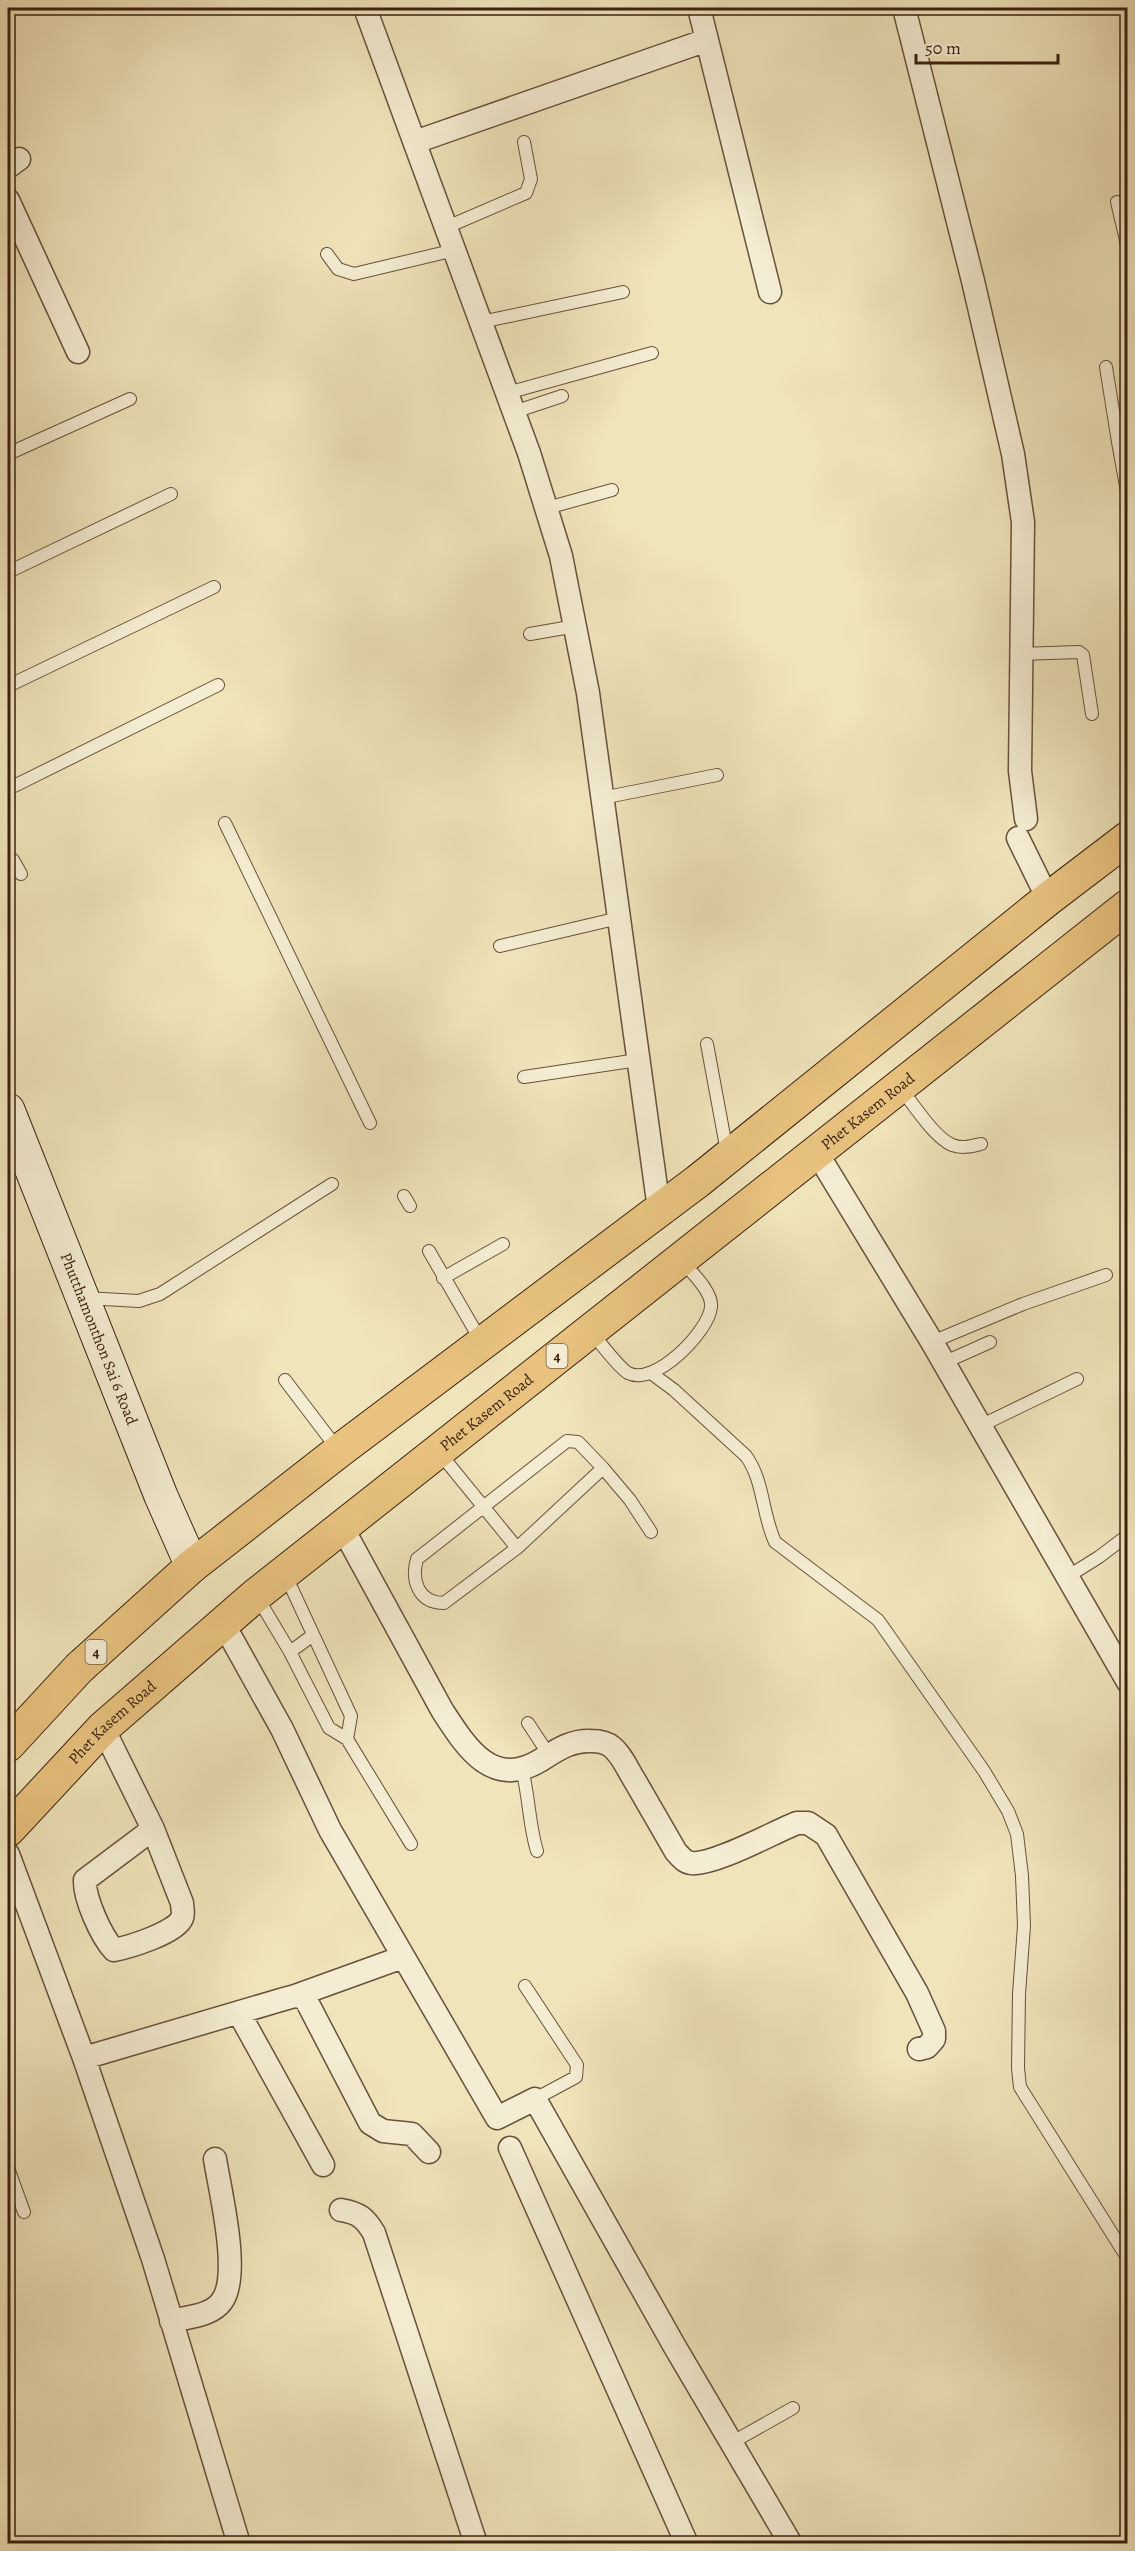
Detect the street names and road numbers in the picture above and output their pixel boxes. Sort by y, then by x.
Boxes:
street label: Phet Kasem Road [816,1067,920,1155]
street label: Phutthamonthon Sai 6 Road [55,1249,143,1428]
road number: 4 [546,1344,568,1368]
street label: Phet Kasem Road [435,1369,538,1457]
road number: 4 [86,1640,106,1664]
street label: Phet Kasem Road [63,1675,161,1769]

